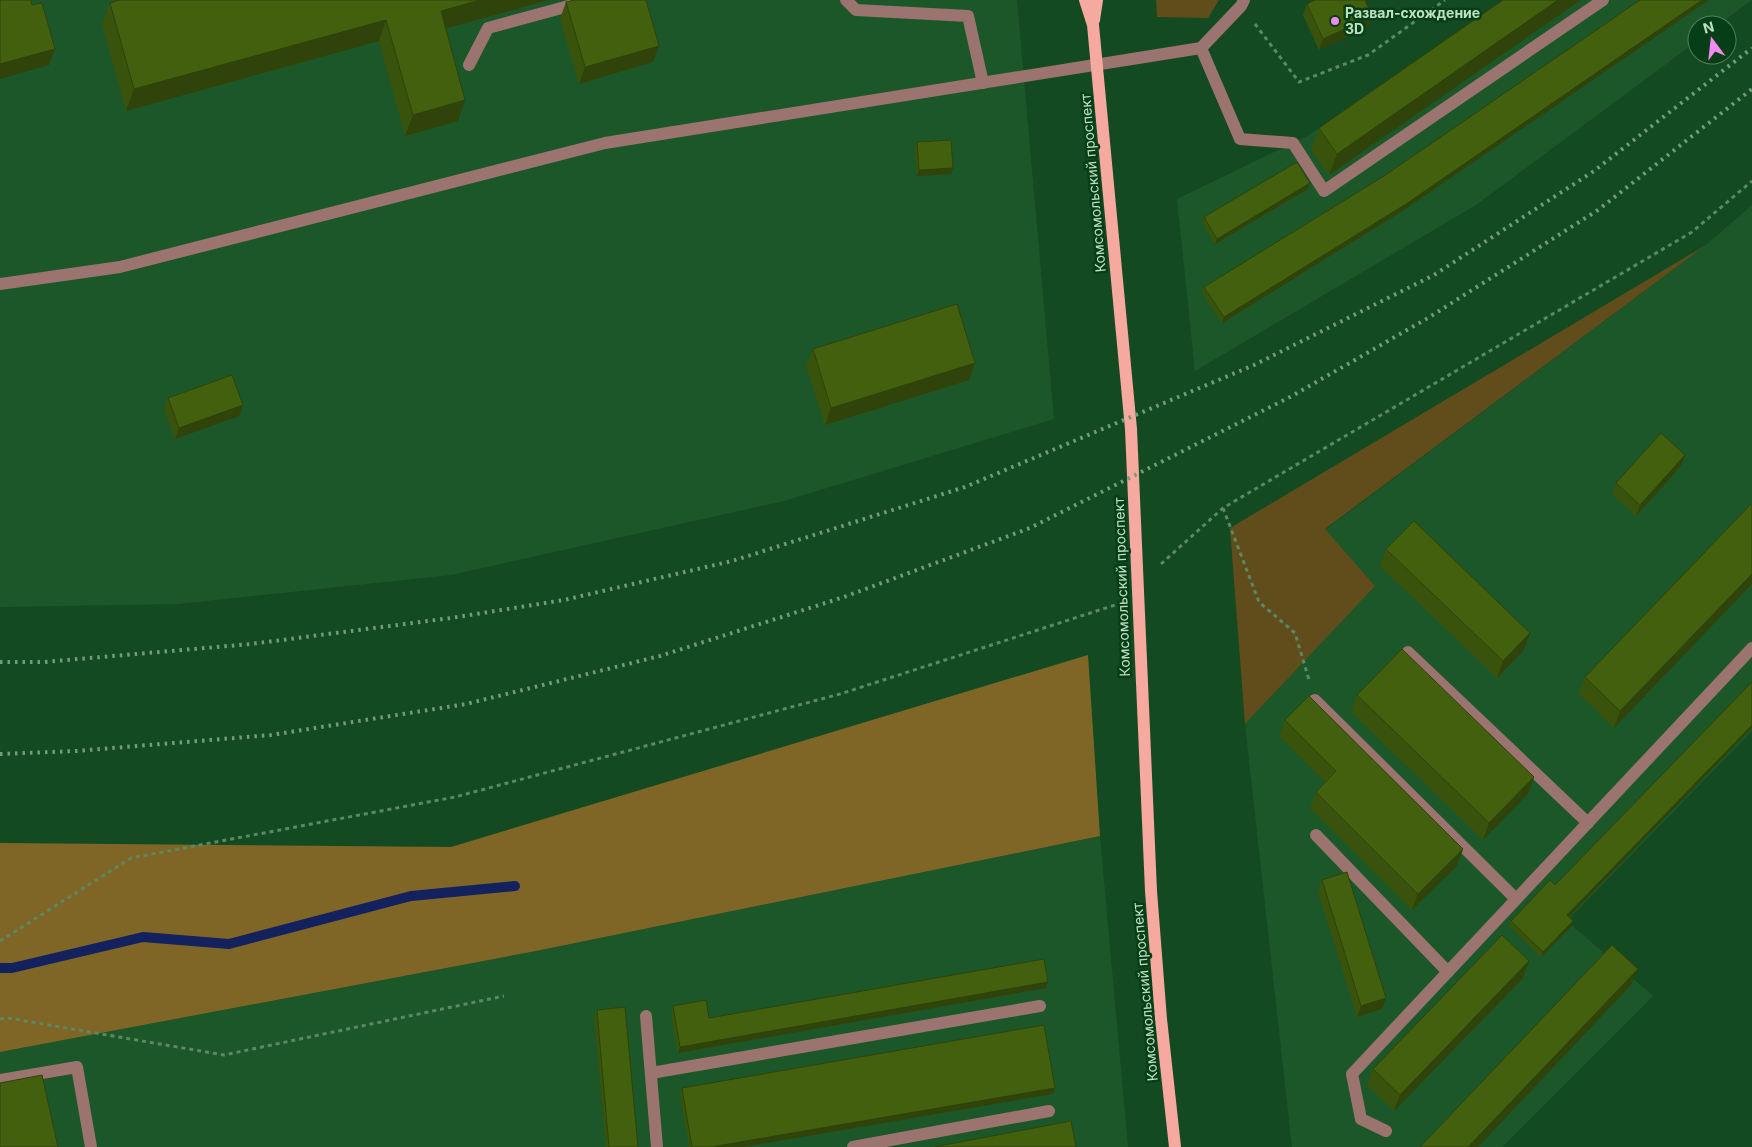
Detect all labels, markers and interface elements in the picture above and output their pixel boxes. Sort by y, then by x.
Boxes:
place label: Развал-схождение 3D [1345,4,1480,37]
marker: Развал-схождение 3D [1329,15,1341,27]
north arrow [1687,15,1737,65]
text: N [1701,17,1716,37]
street label: Комсомольский проспект [1076,93,1109,273]
street label: Комсомольский проспект [1110,497,1133,677]
street label: Комсомольский проспект [1128,902,1161,1082]

